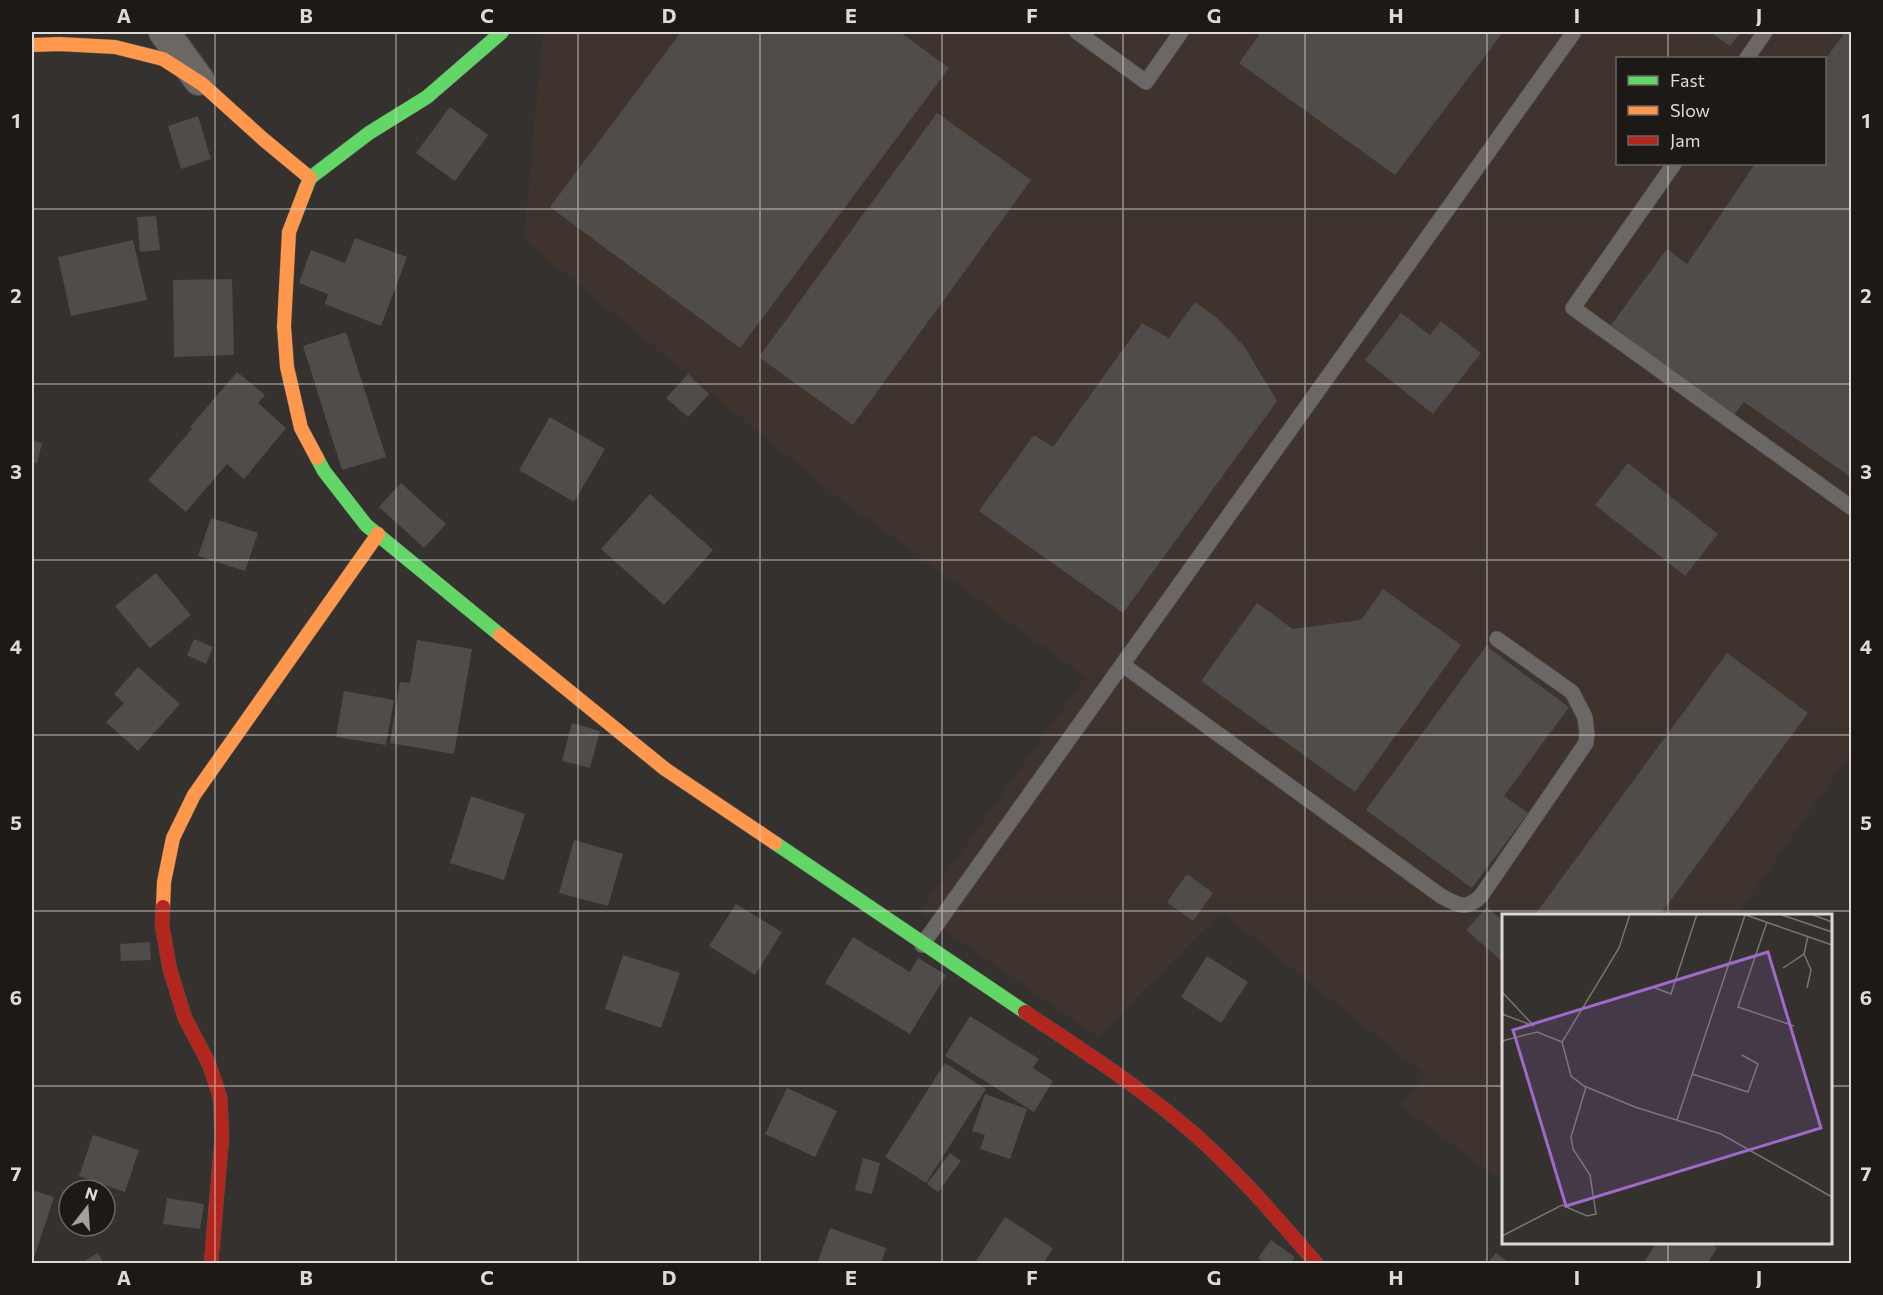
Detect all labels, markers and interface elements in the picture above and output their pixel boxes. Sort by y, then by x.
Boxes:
text: A [117,3,131,27]
text: B [299,3,313,27]
text: C [480,3,494,27]
text: D [662,3,676,27]
text: E [845,3,857,27]
text: F [1026,3,1038,27]
text: G [1207,3,1221,27]
text: H [1389,3,1404,27]
text: I [1574,3,1580,27]
text: J [1756,3,1762,27]
legend [1616,57,1826,165]
text: Fast [1670,69,1705,91]
text: Slow [1670,99,1710,121]
text: 1 [11,108,21,132]
text: 1 [1861,108,1871,132]
text: Jam [1670,129,1700,151]
text: 2 [10,283,22,307]
text: 2 [1860,283,1872,307]
text: 3 [10,459,22,483]
text: 3 [1860,459,1872,483]
text: 4 [10,634,22,658]
text: 4 [1860,634,1872,658]
text: 5 [10,810,22,834]
text: 5 [1860,810,1872,834]
inset map [1502,914,1832,1244]
text: 6 [10,985,22,1009]
text: 6 [1860,985,1872,1009]
text: 7 [11,1161,22,1185]
text: 7 [1861,1161,1872,1185]
north arrow [57,1178,117,1238]
text: N [83,1182,100,1204]
text: A [117,1265,131,1289]
text: B [299,1265,313,1289]
text: C [480,1265,494,1289]
text: D [662,1265,676,1289]
text: E [845,1265,857,1289]
text: F [1026,1265,1038,1289]
text: G [1207,1265,1221,1289]
text: H [1389,1265,1404,1289]
text: I [1574,1265,1580,1289]
text: J [1756,1265,1762,1289]

